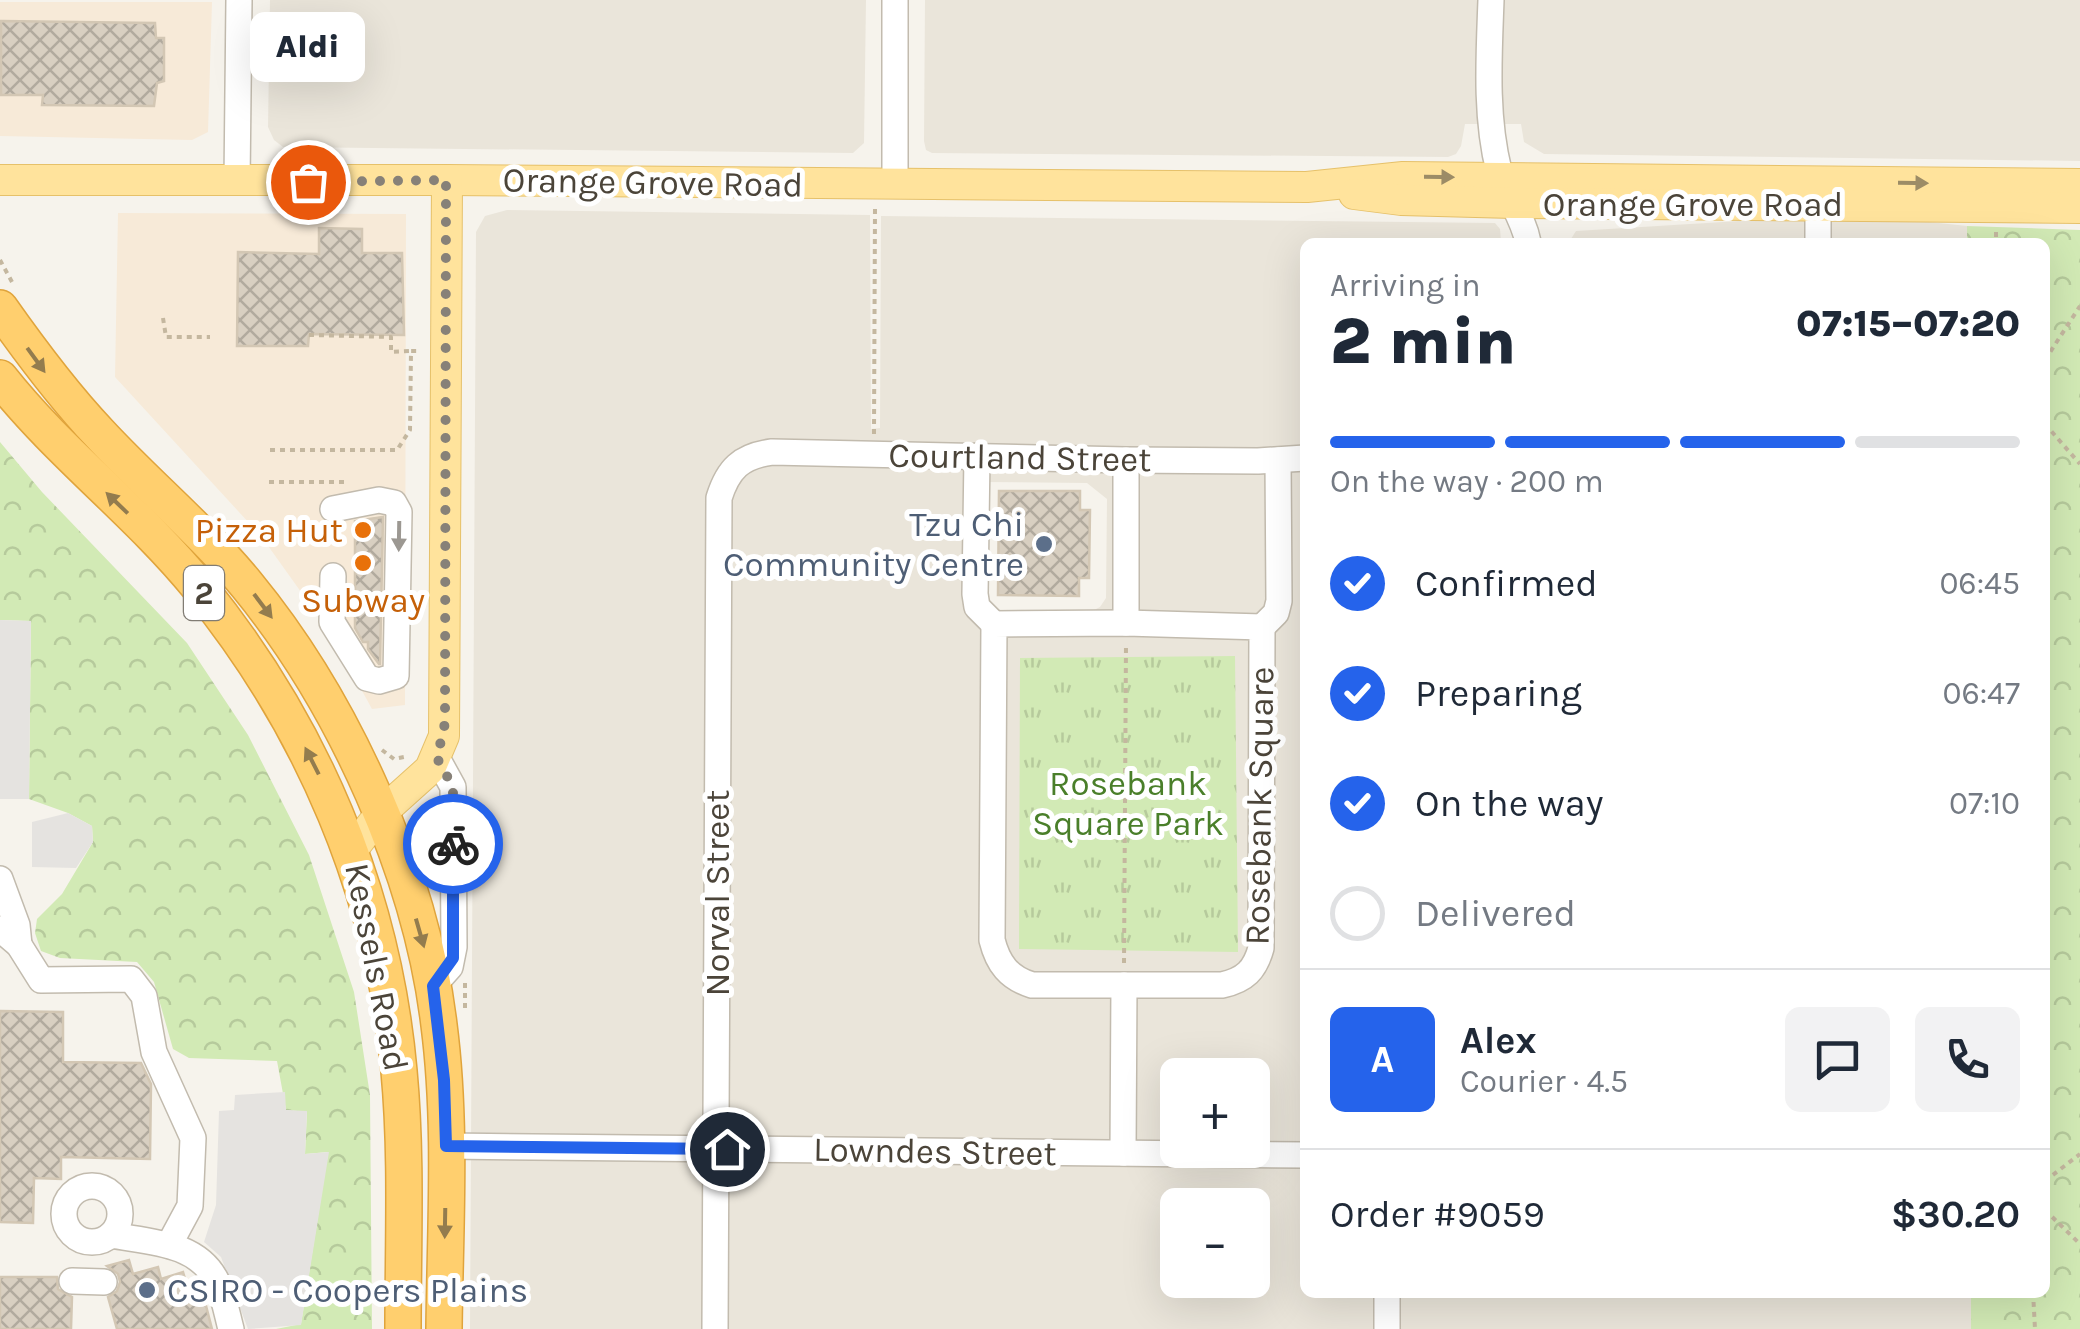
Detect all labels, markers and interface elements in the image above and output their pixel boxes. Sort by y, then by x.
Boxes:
callout: Aldi [250,12,366,82]
text: Aldi [275,28,340,65]
pin [266,140,351,225]
icon: bag [281,155,336,210]
street label: Orange Grove Road [502,159,804,206]
one-way arrow [1423,170,1455,186]
one-way arrow [1898,175,1930,191]
street label: Orange Grove Road [1543,184,1843,225]
text: Arriving in [1330,267,1481,304]
text: 07:15–07:20 [1796,301,2020,346]
text: 2 min [1330,303,1516,379]
one-way arrow [26,346,45,373]
street label: Courtland Street [888,435,1152,480]
text: On the way · 200 m [1330,463,1604,500]
one-way arrow [106,492,130,515]
place label: Tzu Chi Community Centre [723,504,1024,585]
place label: Pizza Hut [195,510,343,551]
marker: Pizza Hut [352,519,374,541]
one-way arrow [390,521,406,553]
marker: Tzu Chi Community Centre [1033,533,1055,555]
marker: Subway [352,552,374,574]
icon: check [1330,556,1385,611]
text: Confirmed [1415,561,1598,606]
text: 06:45 [1939,565,2020,602]
road number: 2 [184,566,224,620]
place label: Subway [301,580,425,621]
one-way arrow [252,593,273,618]
street label: Rosebank Square [1237,666,1282,946]
icon: check [1330,666,1385,721]
text: Preparing [1415,671,1582,716]
text: 06:47 [1942,675,2020,712]
one-way arrow [304,746,321,775]
park label: Rosebank Square Park [1032,763,1224,844]
icon: check [1330,776,1385,831]
text: On the way [1415,781,1603,826]
text: 07:10 [1949,785,2020,822]
street label: Norval Street [697,790,738,996]
courier [403,794,503,894]
icon: bike [426,817,481,872]
street label: Kessels Road [336,860,417,1075]
text: Delivered [1415,891,1576,936]
one-way arrow [412,917,428,948]
button: chat [1785,1007,1890,1112]
button: phone [1915,1007,2020,1112]
text: Alex [1460,1018,1537,1063]
text: A [1371,1037,1394,1082]
map controls [1160,1058,1270,1298]
button: + [1160,1058,1270,1168]
text: Courier · 4.5 [1460,1063,1628,1100]
pin [685,1107,770,1192]
icon: home [700,1122,755,1177]
street label: Lowndes Street [813,1129,1057,1174]
button: − [1160,1188,1270,1298]
text: Order #9059 [1330,1192,1545,1237]
text: $30.20 [1891,1192,2020,1237]
one-way arrow [437,1208,453,1240]
place label: CSIRO - Coopers Plains [167,1270,528,1311]
marker: CSIRO - Coopers Plains [136,1279,158,1301]

